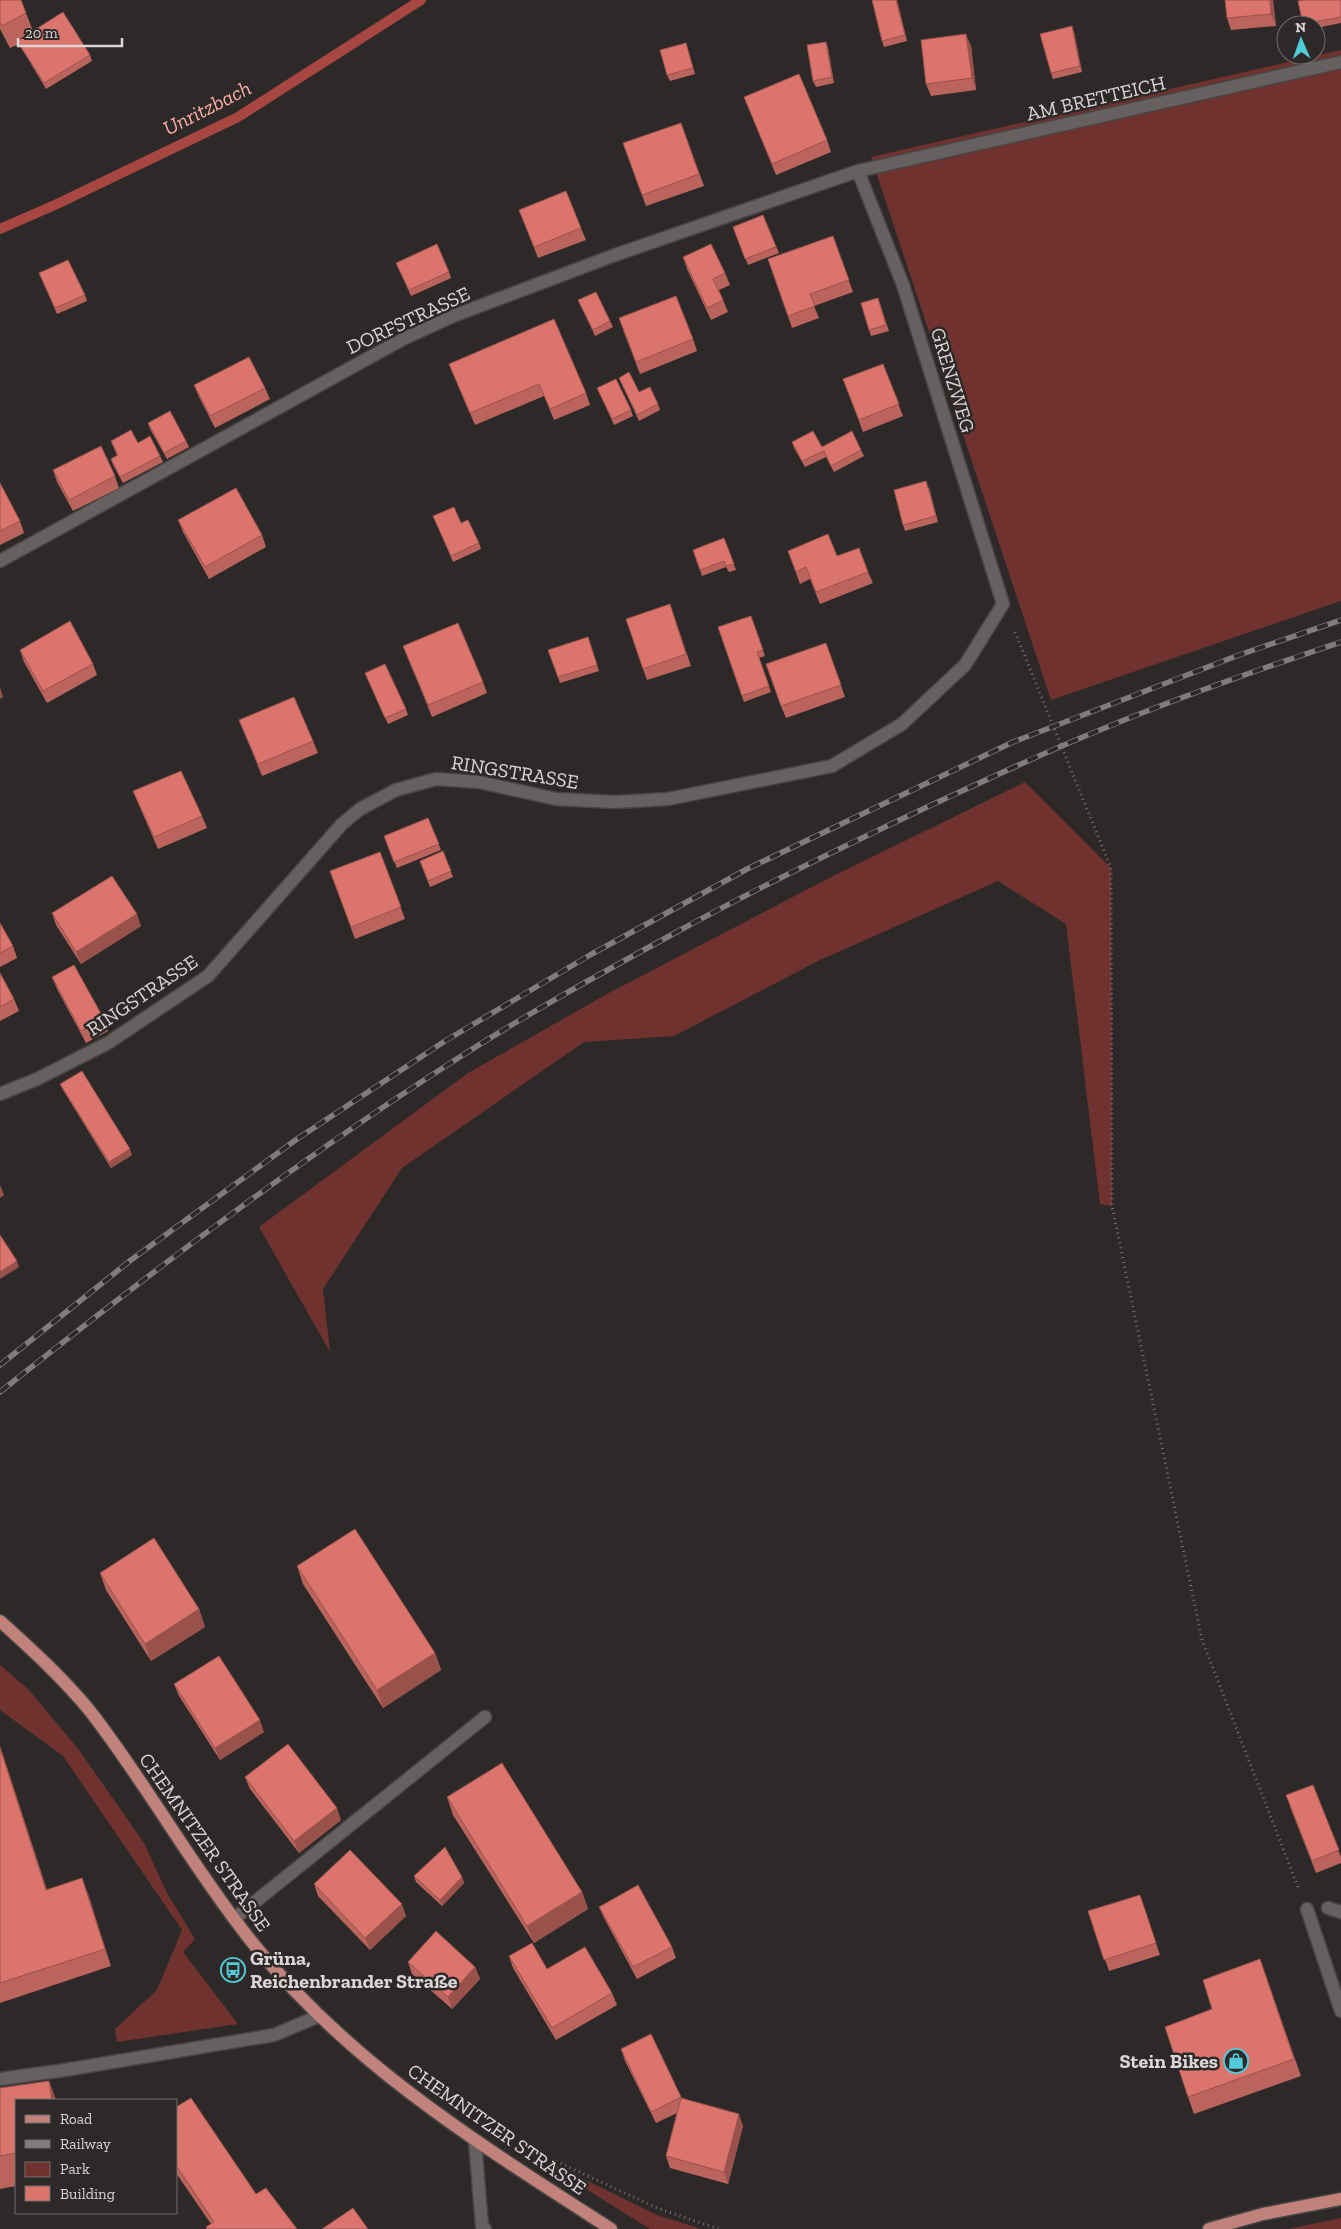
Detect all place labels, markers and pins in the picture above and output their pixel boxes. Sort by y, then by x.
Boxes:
place label: Grüna, Reichenbrander Straße [250,1946,458,1993]
bus stop icon: Grüna, Reichenbrander Straße [220,1957,246,1983]
shop icon: Stein Bikes [1223,2048,1249,2074]
place label: Stein Bikes [1119,2049,1218,2073]

